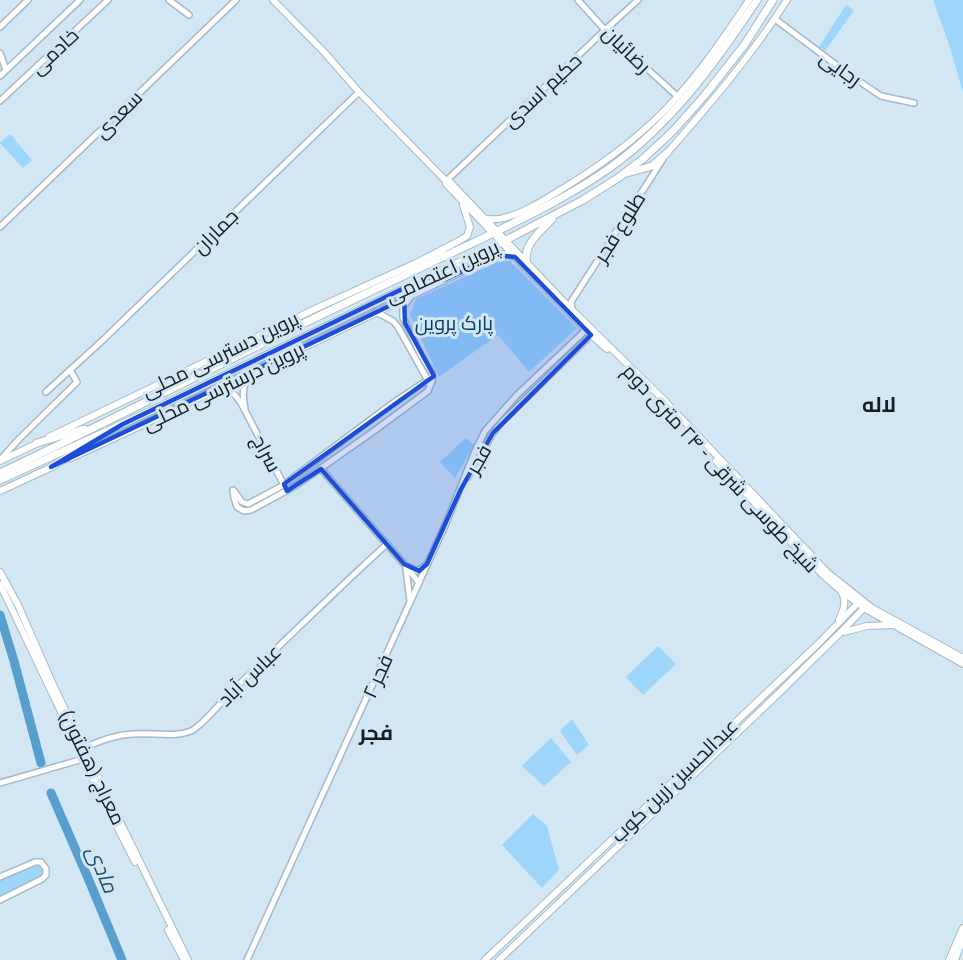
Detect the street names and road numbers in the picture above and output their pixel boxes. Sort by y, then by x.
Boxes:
street label: رضائیان [597,21,656,79]
street label: خادمی [25,23,84,80]
street label: رجایی [815,45,866,92]
street label: حکیم اسدی [498,48,588,134]
street label: سعدی [89,85,148,144]
street label: طلوع فجر [588,188,652,269]
street label: جماران [188,204,244,260]
street label: پروین اعتصامی [382,234,504,309]
street label: پروین دسترسی محلی [138,306,304,404]
street label: پروین درسترسی محلی [138,337,309,437]
street label: شیخ طوسی شرقی - ۲۴ متری دوم [616,359,824,579]
street label: سراج [245,430,286,477]
street label: فجر [460,440,496,479]
street label: عباس آباد [213,639,287,712]
street label: فجر ۲ [357,651,398,702]
street label: معراج (هفتون) [53,706,131,830]
street label: عبدالحسین زرین کوب [606,714,744,848]

